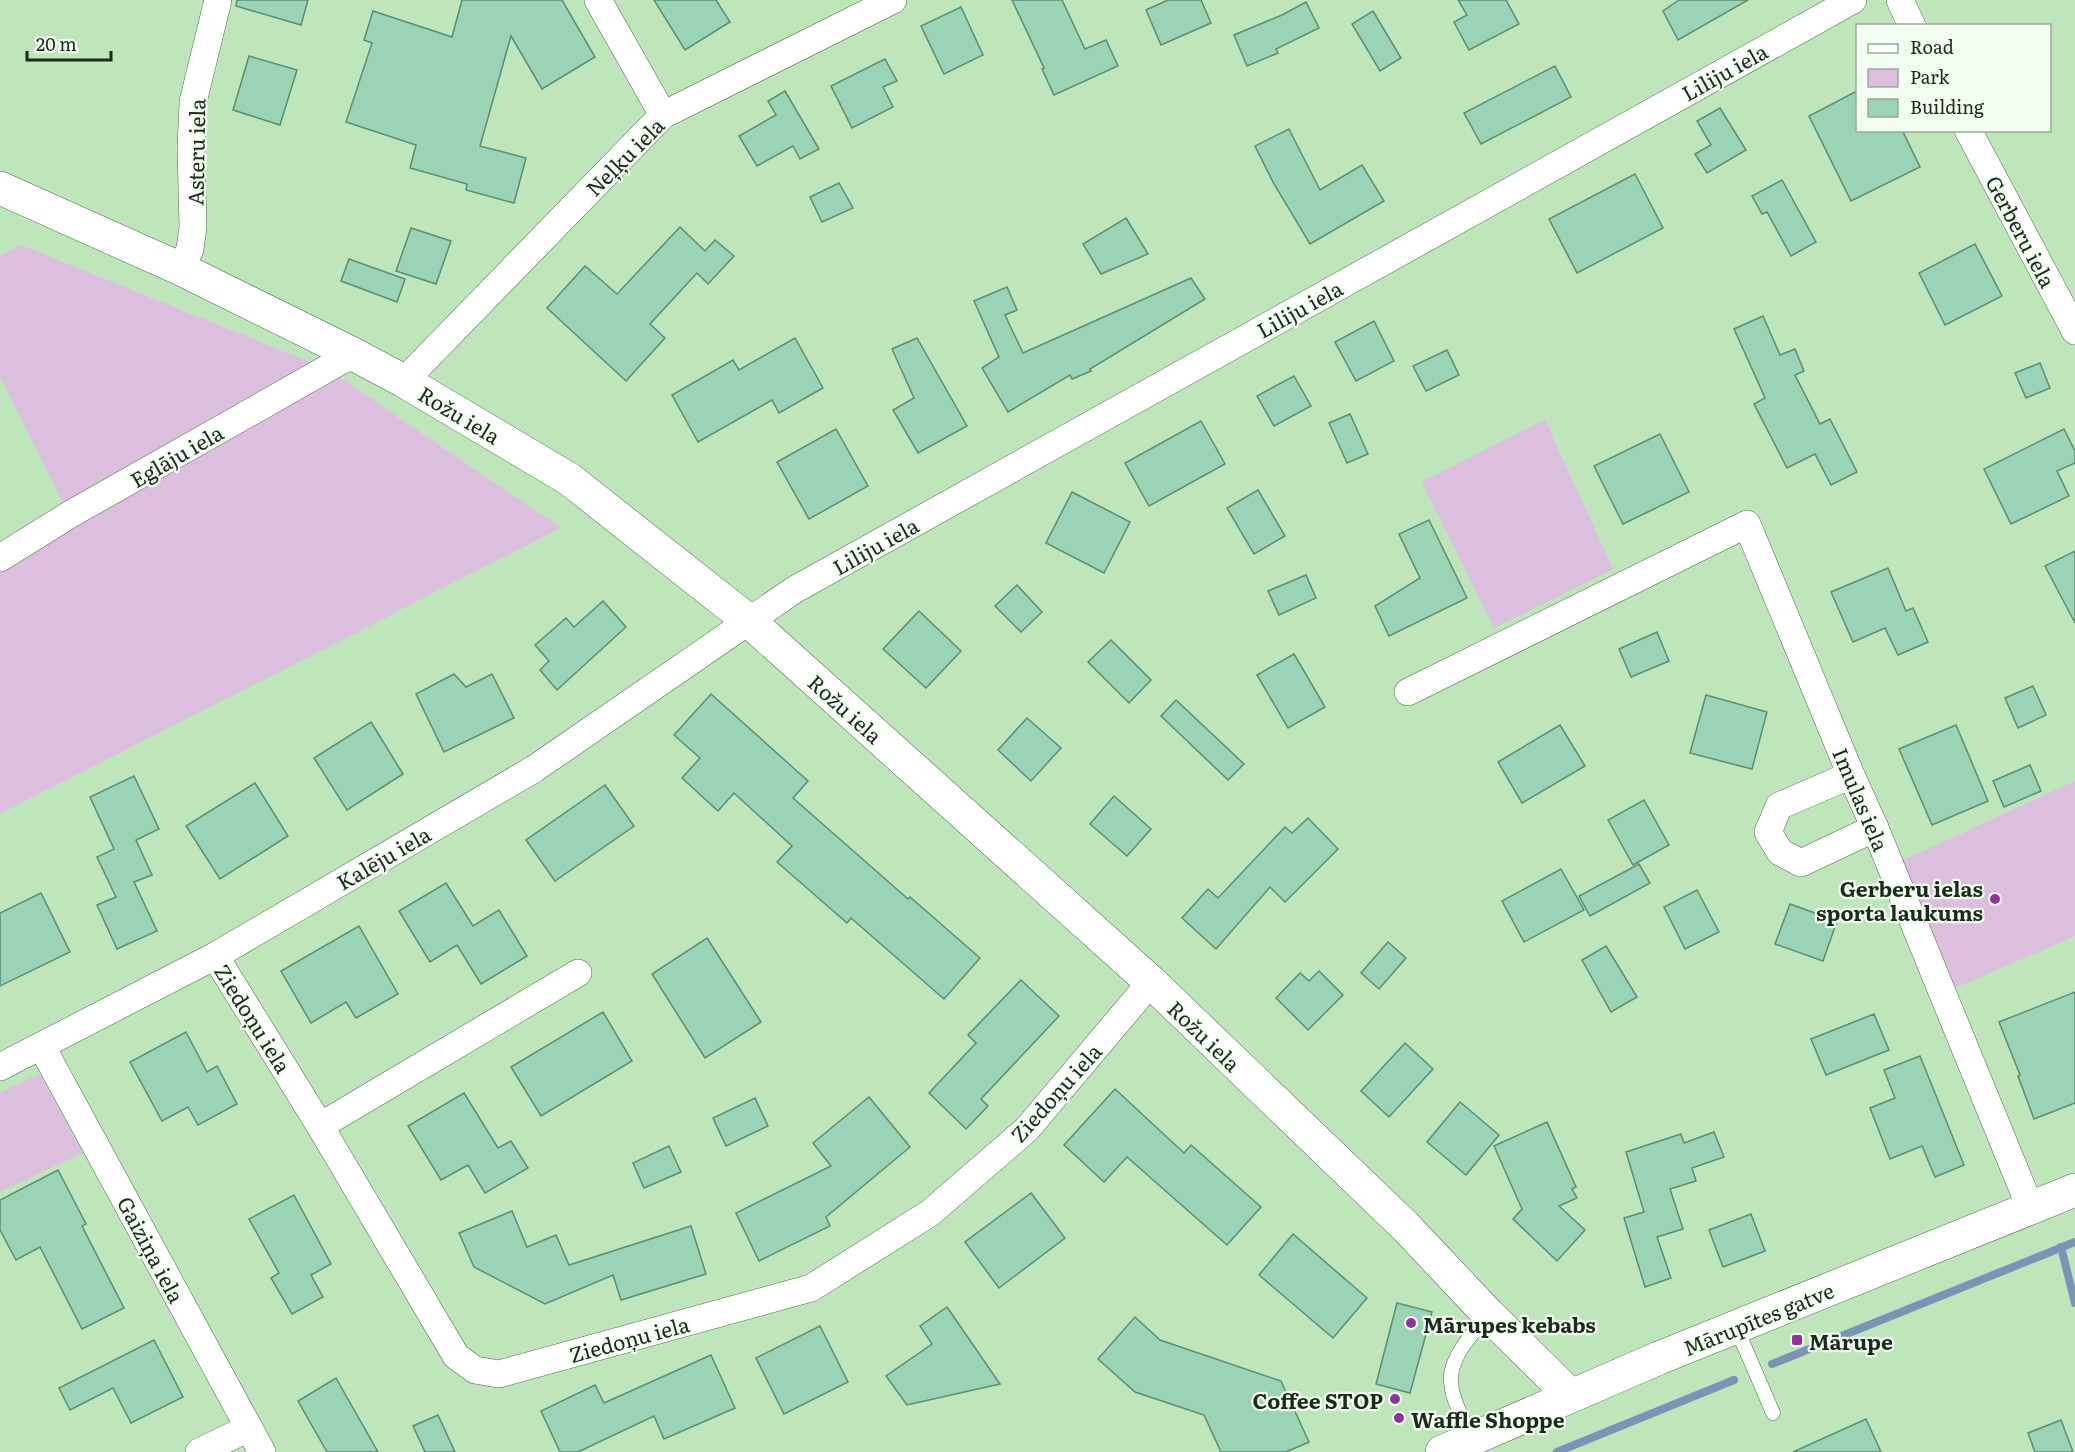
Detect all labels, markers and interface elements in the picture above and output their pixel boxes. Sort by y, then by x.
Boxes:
scale bar [27,24,111,62]
legend [1856,24,2051,132]
text: 20 m [36,30,77,57]
text: Road [1910,33,1954,60]
street label: Liliju iela [1675,34,1773,107]
text: Park [1910,63,1951,90]
text: Building [1910,93,1985,120]
street label: Asteru iela [179,97,211,206]
street label: Neļķu iela [578,109,671,202]
street label: Gerberu iela [1979,170,2065,293]
street label: Liliju iela [1250,271,1348,344]
street label: Rožu iela [413,377,507,451]
street label: Eglāju iela [124,416,229,494]
street label: Liliju iela [826,508,924,581]
street label: Rožu iela [802,666,890,750]
street label: Imulas iela [1826,743,1898,856]
street label: Kalēju iela [330,817,436,896]
place label: Gerberu ielas sporta laukums [1816,872,1983,927]
marker: Gerberu ielas sporta laukums [1988,892,2002,906]
street label: Ziedoņu iela [208,958,300,1079]
street label: Rožu iela [1162,992,1249,1078]
street label: Ziedoņu iela [1002,1035,1108,1148]
street label: Gaiziņa iela [111,1190,193,1308]
street label: Mārupītes gatve [1678,1274,1838,1362]
street label: Ziedoņu iela [565,1307,693,1369]
place label: Mārupes kebabs [1423,1308,1596,1339]
marker: Mārupes kebabs [1404,1316,1418,1330]
place label: Mārupe [1809,1325,1893,1356]
marker: Mārupe [1790,1333,1804,1347]
place label: Coffee STOP [1252,1384,1383,1415]
marker: Coffee STOP [1388,1392,1402,1406]
place label: Waffle Shoppe [1411,1403,1565,1434]
marker: Waffle Shoppe [1392,1411,1406,1425]

